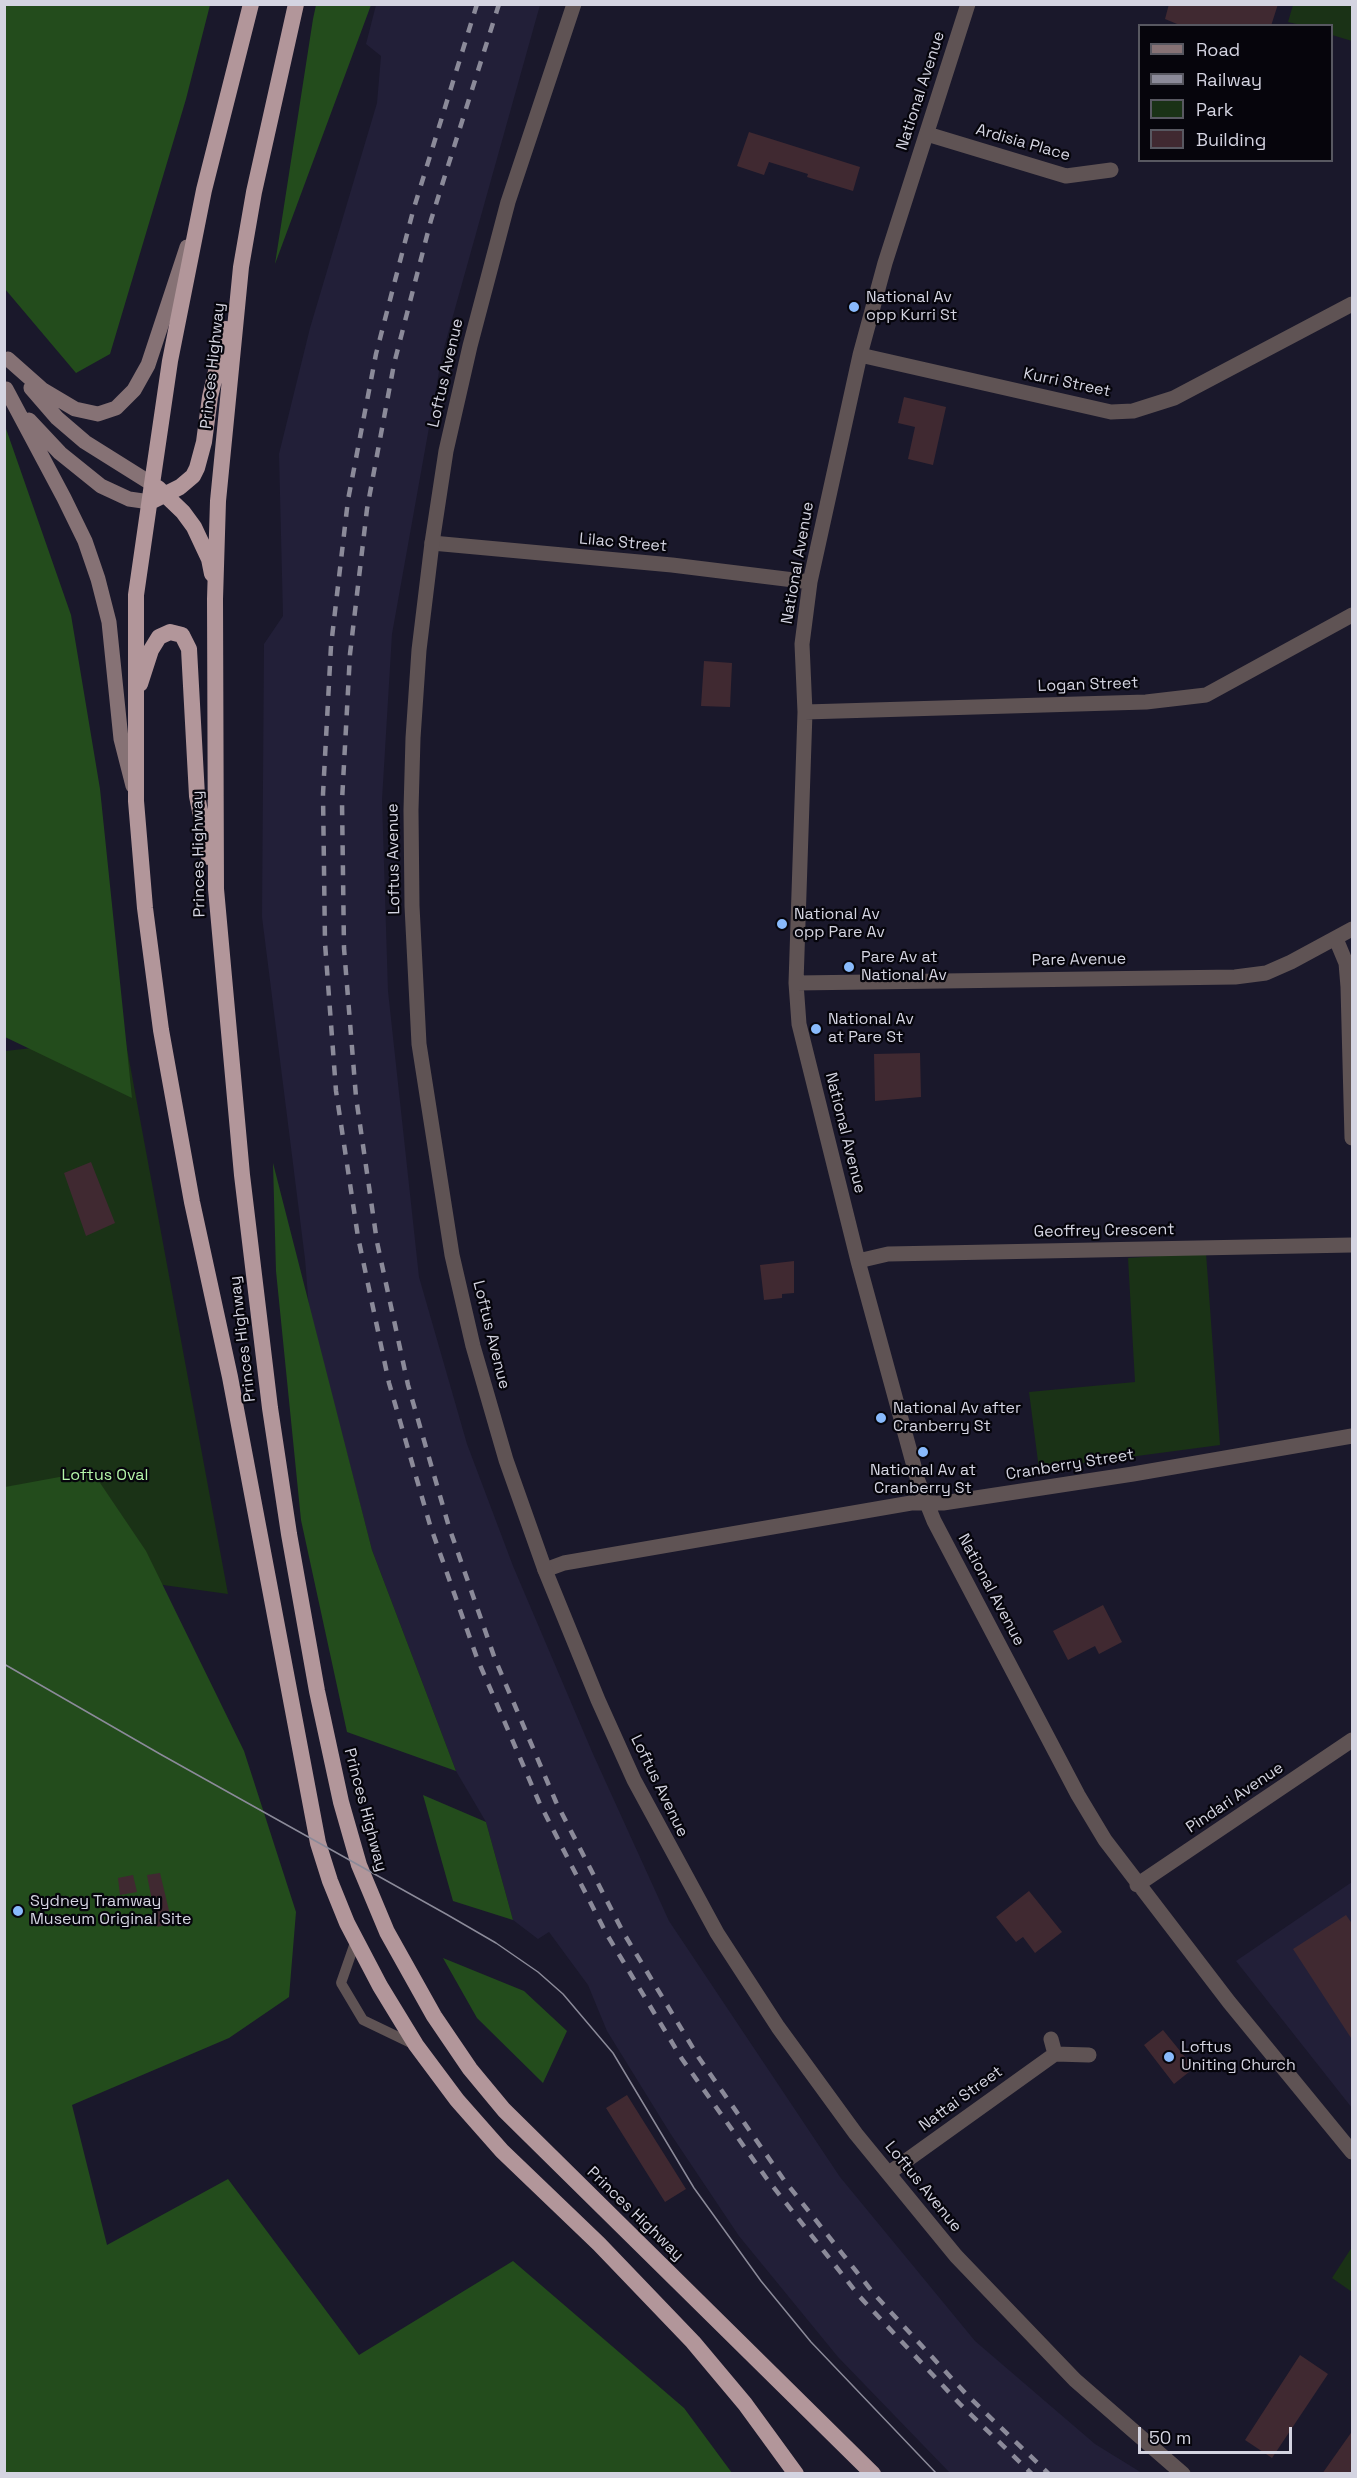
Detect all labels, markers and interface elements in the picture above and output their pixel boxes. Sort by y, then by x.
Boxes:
legend [1138,24,1333,162]
street label: National Avenue [893,29,949,153]
text: Road [1196,38,1240,61]
text: Railway [1196,68,1262,91]
text: Park [1196,98,1233,121]
street label: Ardisia Place [974,120,1072,166]
text: Building [1196,128,1266,151]
place label: National Av opp Kurri St [866,288,957,326]
marker: National Av opp Kurri St [847,300,861,314]
street label: Princes Highway [197,302,229,430]
street label: Loftus Avenue [424,317,468,429]
street label: Kurri Street [1022,364,1112,402]
street label: National Avenue [778,500,818,626]
street label: Lilac Street [578,530,668,556]
street label: Logan Street [1037,674,1139,696]
street label: Princes Highway [188,790,210,918]
street label: Loftus Avenue [383,803,405,915]
place label: National Av opp Pare Av [794,905,885,943]
marker: National Av opp Pare Av [775,917,789,931]
place label: Pare Av at National Av [861,948,947,986]
street label: Pare Avenue [1032,950,1126,970]
marker: Pare Av at National Av [842,960,856,974]
place label: National Av at Pare St [828,1010,914,1048]
marker: National Av at Pare St [809,1022,823,1036]
street label: National Avenue [821,1071,869,1195]
street label: Geoffrey Crescent [1033,1220,1175,1242]
street label: Princes Highway [226,1275,260,1403]
street label: Loftus Avenue [468,1279,514,1391]
place label: National Av after Cranberry St [893,1399,1021,1437]
marker: National Av after Cranberry St [874,1411,888,1425]
marker: National Av at Cranberry St [916,1445,930,1459]
street label: Cranberry Street [1004,1445,1136,1485]
place label: National Av at Cranberry St [870,1461,976,1499]
park label: Loftus Oval [62,1466,148,1486]
street label: National Avenue [953,1531,1029,1649]
street label: Loftus Avenue [626,1732,692,1840]
street label: Princes Highway [339,1746,391,1874]
street label: Pindari Avenue [1183,1758,1287,1838]
place label: Sydney Tramway Museum Original Site [30,1892,191,1930]
marker: Sydney Tramway Museum Original Site [11,1904,25,1918]
place label: Loftus Uniting Church [1181,2038,1296,2076]
marker: Loftus Uniting Church [1162,2050,1176,2064]
street label: Nattai Street [916,2062,1006,2136]
street label: Loftus Avenue [881,2138,965,2236]
street label: Princes Highway [583,2163,687,2265]
scale bar [1141,2415,1296,2453]
text: 50 m [1149,2426,1191,2449]

